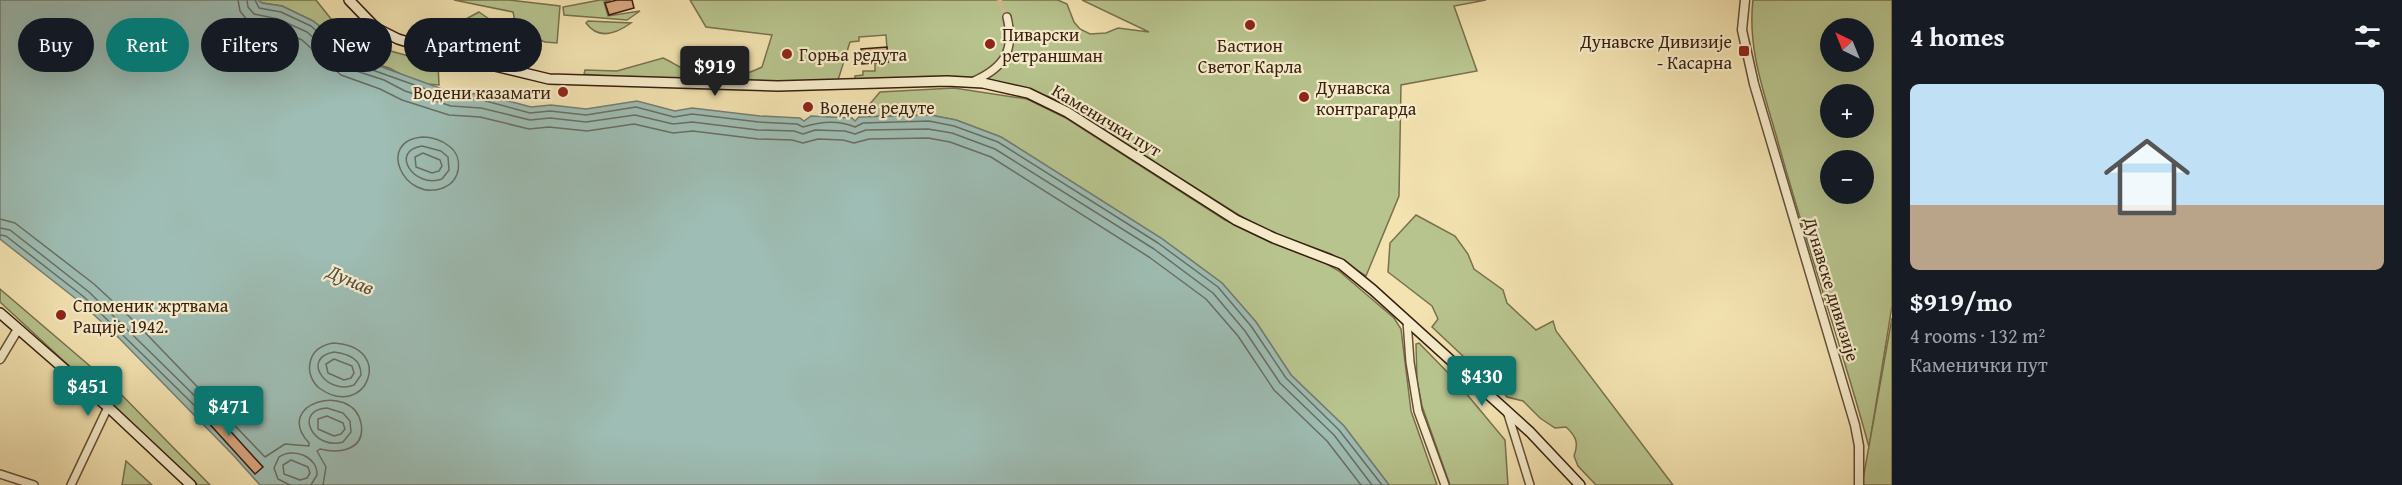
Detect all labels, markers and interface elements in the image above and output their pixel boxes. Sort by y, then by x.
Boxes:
text: 4 homes [1910,17,2005,56]
chip: Buy [18,18,94,72]
chip: Rent [106,18,189,72]
chip: Filters [201,18,299,72]
chip: New [311,18,392,72]
chip: Apartment [404,18,542,72]
marker: Бастион Светог Карла [1243,18,1257,32]
north arrow [1820,18,1874,72]
map controls [1820,18,1874,204]
icon: filters [2351,20,2384,53]
place label: Пиварски ретраншман [1002,21,1103,69]
place label: Дунавске Дивизије - Касарна [1579,28,1732,76]
place label: Бастион Светог Карла [1198,32,1303,80]
marker: Пиварски ретраншман [983,37,997,51]
place label: Горња редута [799,41,908,68]
marker: Дунавске Дивизије - Касарна [1737,44,1751,58]
pin: $919 [679,46,751,97]
marker: Горња редута [780,47,794,61]
text: $919 [694,51,736,80]
place label: Дунавска контрагарда [1315,74,1417,122]
street label: Каменички пут [1047,77,1167,164]
place label: Водени казамати [413,79,551,106]
button: + [1820,84,1874,138]
marker: Водени казамати [556,85,570,99]
marker: Дунавска контрагарда [1297,90,1311,104]
place label: Водене редуте [820,94,935,121]
marker: Водене редуте [801,100,815,114]
icon: home [2093,123,2201,231]
button: − [1820,150,1874,204]
street label: Дунавске дивизије [1797,212,1867,365]
water label: Дунав [322,256,379,302]
text: $919/mo [1910,282,2012,321]
place label: Споменик жртвама Рације 1942. [73,292,229,340]
marker: Споменик жртвама Рације 1942. [54,308,68,322]
text: 4 rooms · 132 m² [1910,321,2045,350]
text: Каменички пут [1910,350,2048,379]
pin: $430 [1446,356,1518,407]
text: $430 [1461,361,1503,390]
pin: $451 [52,366,124,417]
text: $451 [67,371,109,400]
pin: $471 [193,386,265,437]
text: $471 [208,391,250,420]

